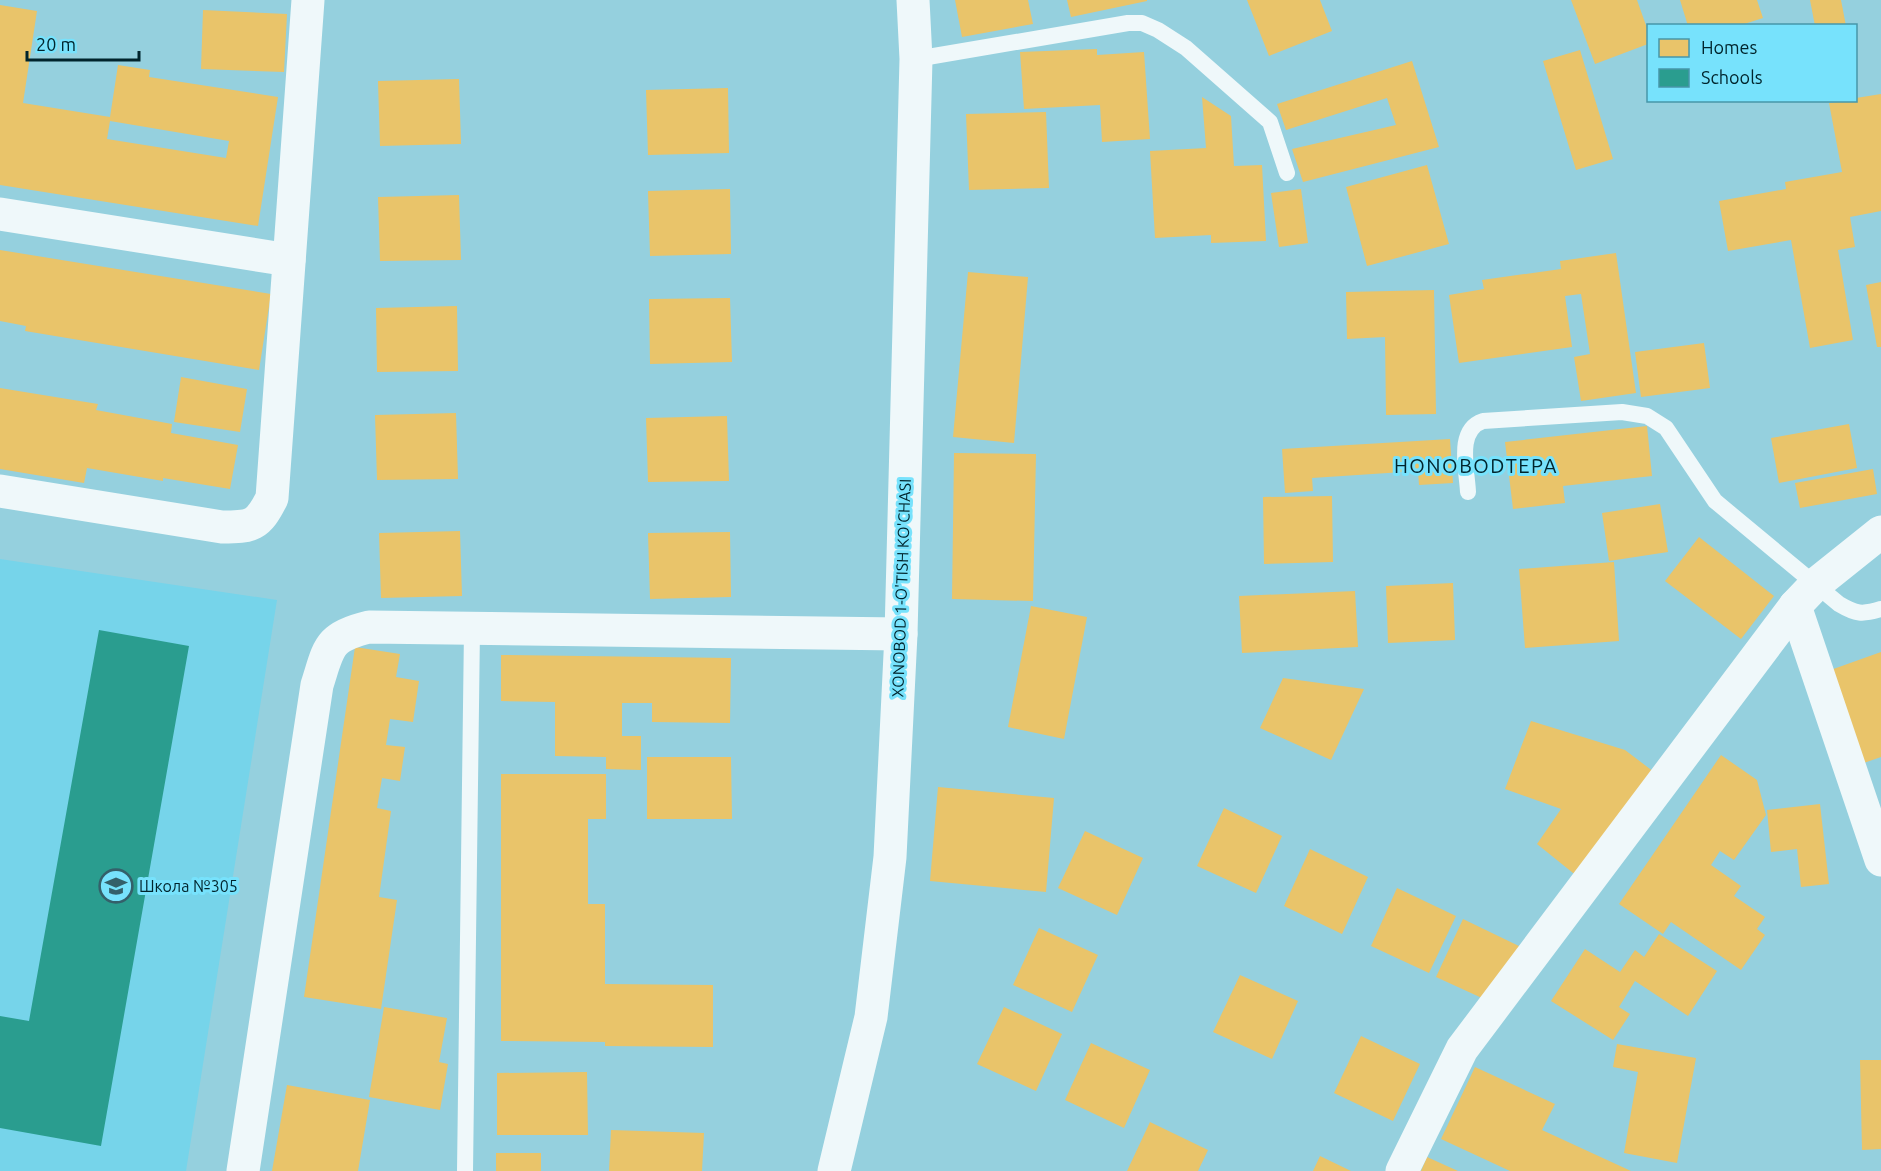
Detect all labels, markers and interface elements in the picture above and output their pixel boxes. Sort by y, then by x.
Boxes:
scale bar [27,24,140,62]
legend [1647,24,1857,102]
text: 20 m [36,34,76,54]
text: Homes [1701,37,1758,57]
text: Schools [1701,67,1763,87]
district label: HONOBODTEPA [1394,454,1558,477]
street label: XONOBOD 1-O'TISH KO'CHASI [888,478,914,698]
school or university icon: Школа №305 [98,868,134,904]
place label: Школа №305 [139,877,238,895]

